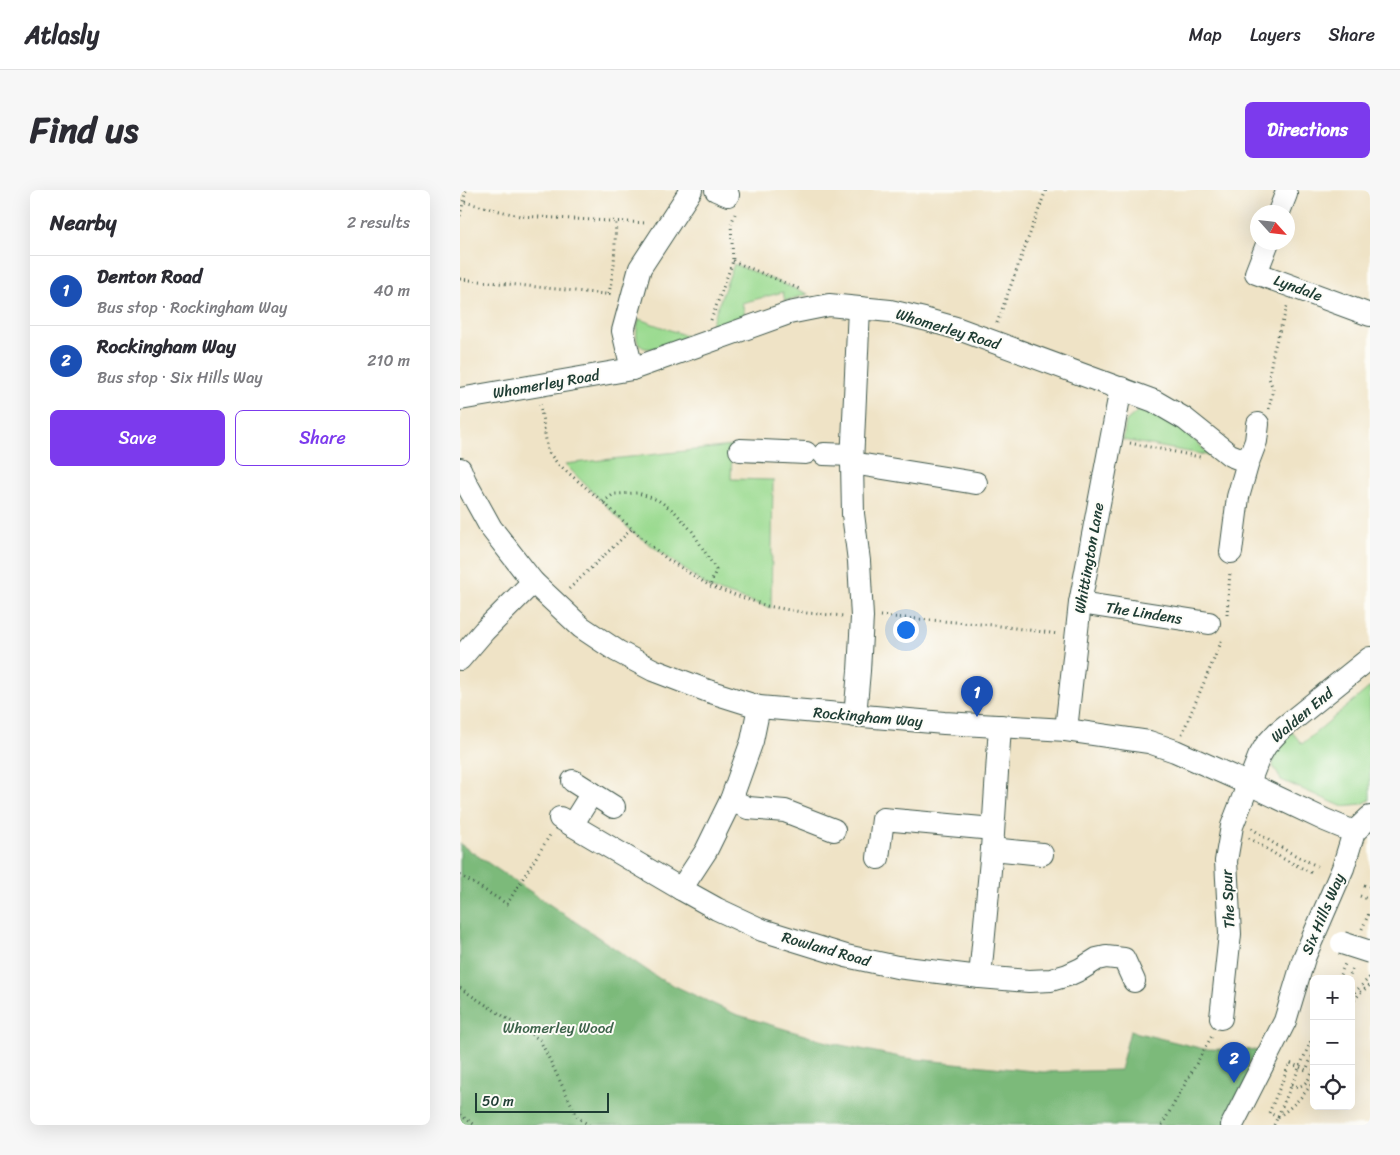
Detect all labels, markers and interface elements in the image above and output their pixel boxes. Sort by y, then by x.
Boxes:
text: Atlasly [25,14,99,56]
text: Map [1189,19,1222,51]
text: Layers [1250,19,1301,51]
text: Share [1329,19,1375,51]
text: Find us [30,99,138,161]
button: Directions [1245,102,1370,158]
text: Nearby [50,204,116,242]
north arrow [1250,205,1295,250]
text: 2 results [347,208,410,237]
text: Denton Road [97,260,202,293]
street label: Lyndale [1270,267,1326,309]
text: 1 [63,276,69,305]
text: 40 m [373,276,410,305]
text: Bus stop · Rockingham Way [97,293,287,322]
street label: Whomerley Road [893,301,1004,358]
text: Rockingham Way [97,330,236,363]
text: 2 [61,346,71,375]
text: 210 m [367,346,410,375]
street label: Whomerley Road [491,362,602,406]
text: Bus stop · Six Hills Way [97,363,263,392]
button: Save [50,410,225,466]
button: Share [235,410,410,466]
street label: Whittington Lane [1066,500,1112,615]
street label: The Lindens [1104,594,1184,632]
your location [893,617,919,643]
pin: 1 [961,676,993,717]
street label: Walden End [1265,680,1340,749]
street label: Rockingham Way [812,699,924,735]
street label: The Spur [1213,868,1243,929]
street label: Six Hills Way [1294,869,1352,959]
street label: Rowland Road [779,924,874,974]
map controls [1310,975,1355,1110]
button: + [1310,975,1355,1020]
park label: Whomerley Wood [503,1015,614,1041]
button: − [1310,1020,1355,1065]
pin: 2 [1218,1042,1250,1083]
button: locate [1310,1065,1355,1110]
text: 50 m [482,1089,514,1114]
scale bar [475,1090,609,1113]

